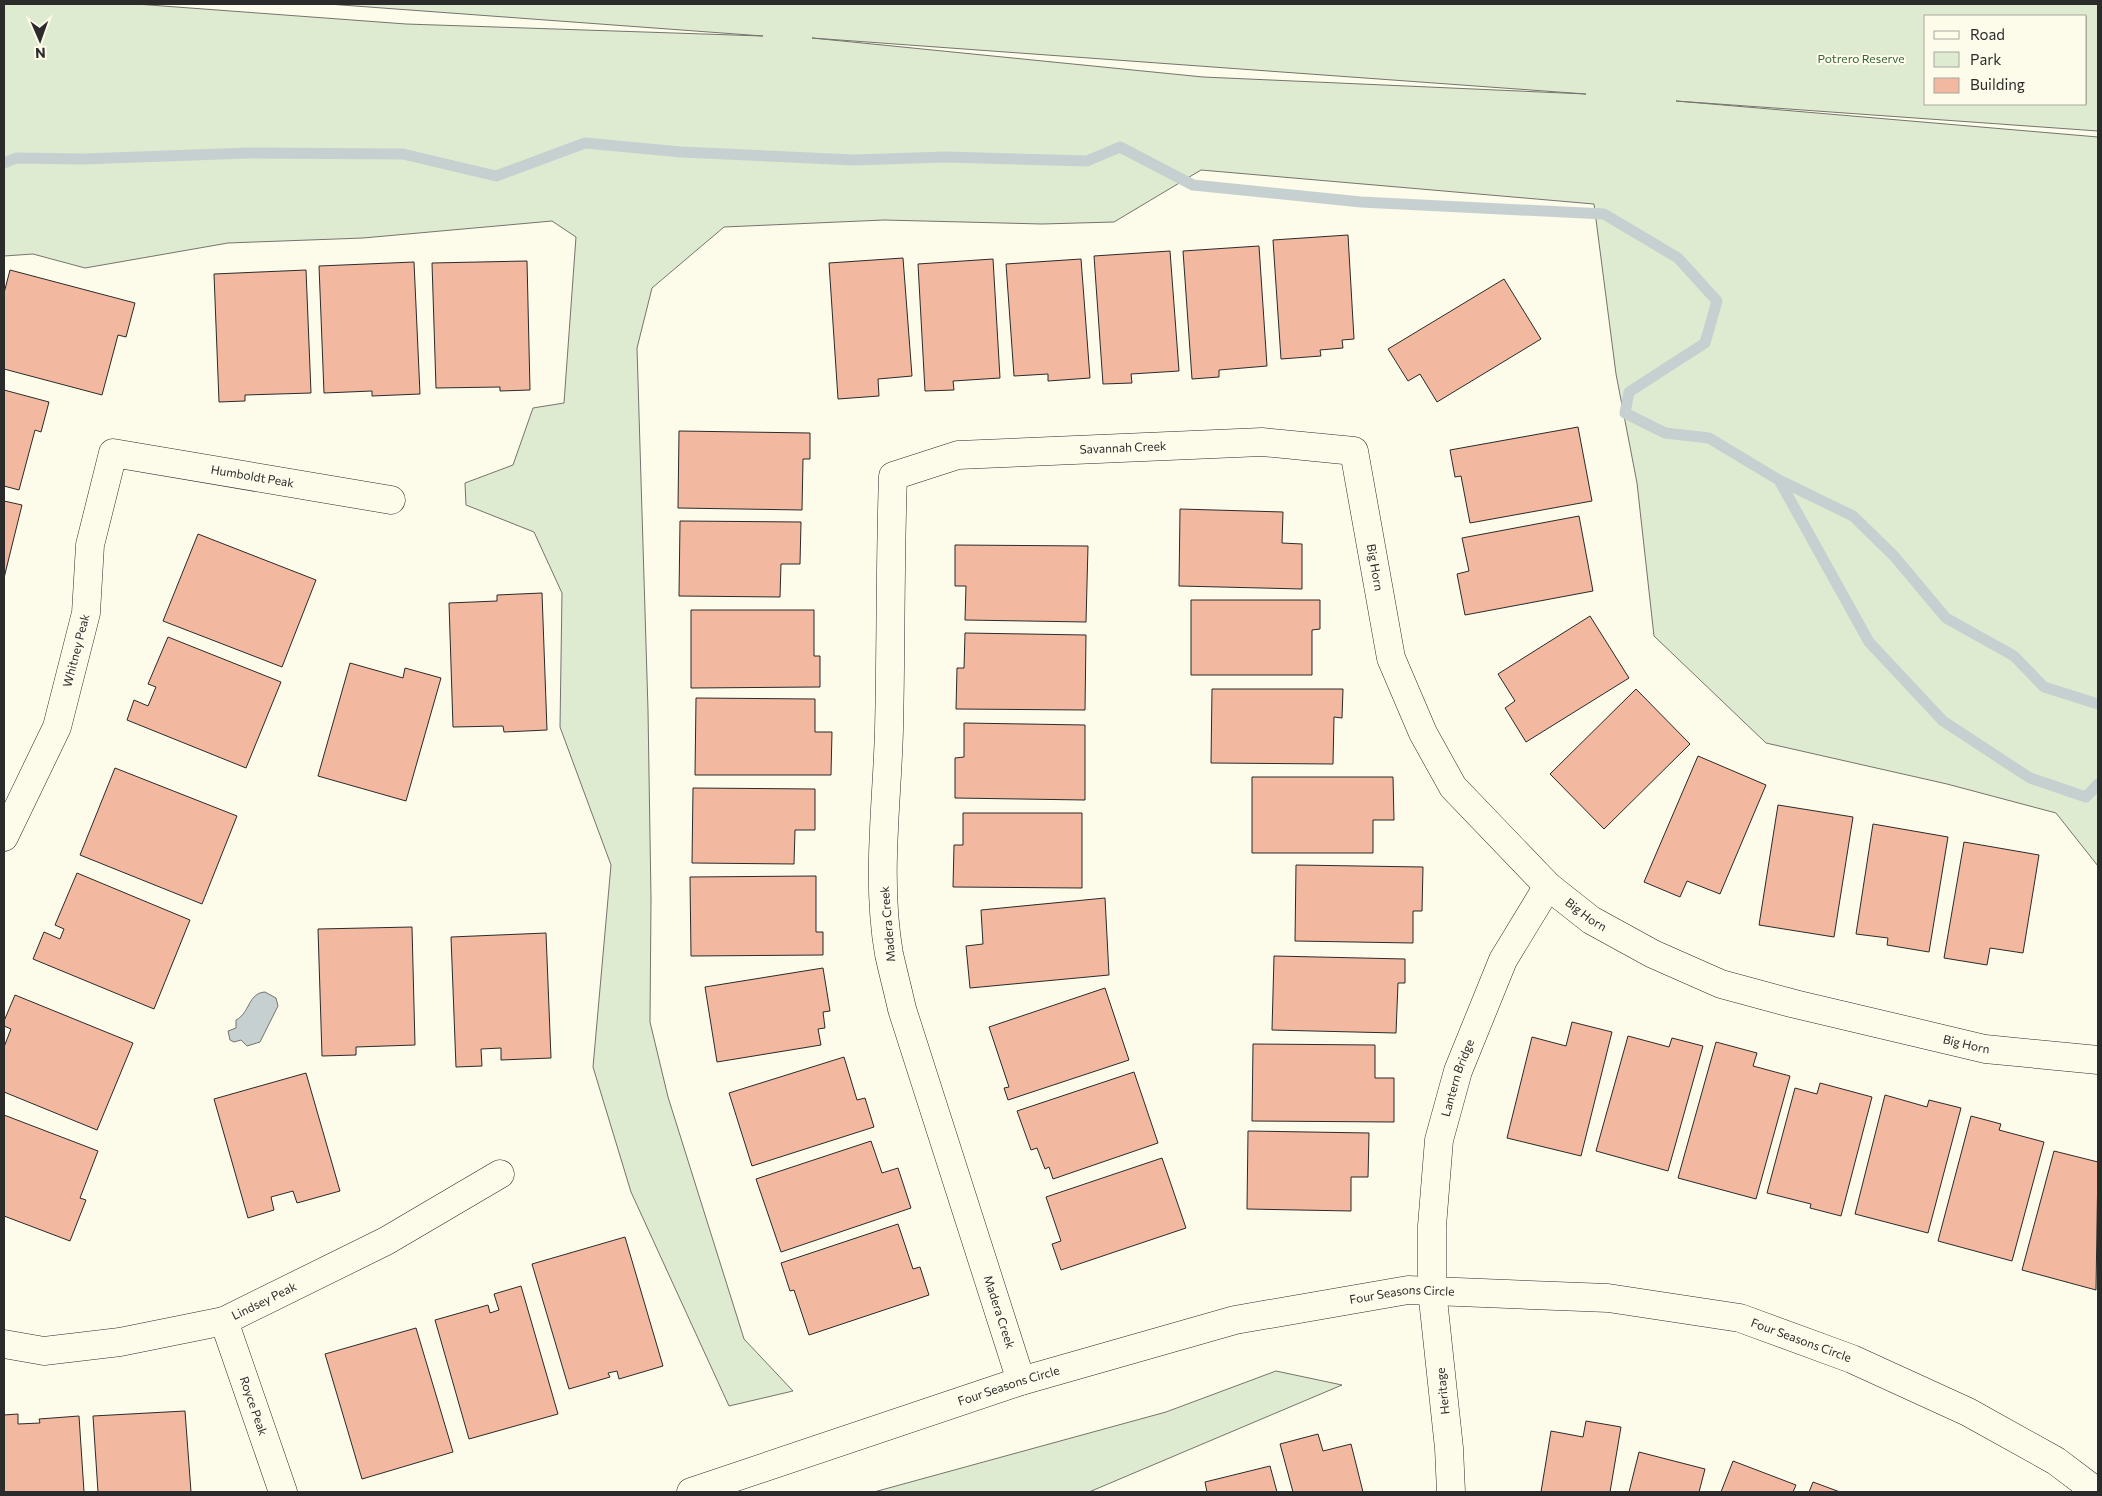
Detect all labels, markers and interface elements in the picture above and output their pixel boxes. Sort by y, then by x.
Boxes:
north arrow [15,15,65,65]
legend [1924,15,2087,105]
text: Road [1970,25,2005,43]
text: N [35,45,46,62]
text: Park [1970,50,2001,68]
park label: Potrero Reserve [1817,51,1905,65]
text: Building [1970,75,2025,93]
street label: Savannah Creek [1079,438,1167,456]
street label: Humboldt Peak [210,462,296,490]
street label: Big Horn [1365,543,1387,592]
street label: Whitney Peak [59,612,92,688]
street label: Madera Creek [877,885,897,963]
street label: Big Horn [1563,894,1609,933]
street label: Big Horn [1942,1031,1990,1055]
street label: Lantern Bridge [1438,1037,1476,1118]
street label: Madera Creek [982,1273,1019,1351]
street label: Lindsey Peak [229,1278,299,1322]
street label: Four Seasons Circle [1348,1282,1455,1306]
street label: Four Seasons Circle [1749,1315,1854,1364]
street label: Four Seasons Circle [956,1362,1061,1408]
street label: Heritage [1433,1367,1451,1415]
street label: Royce Peak [238,1374,271,1438]

